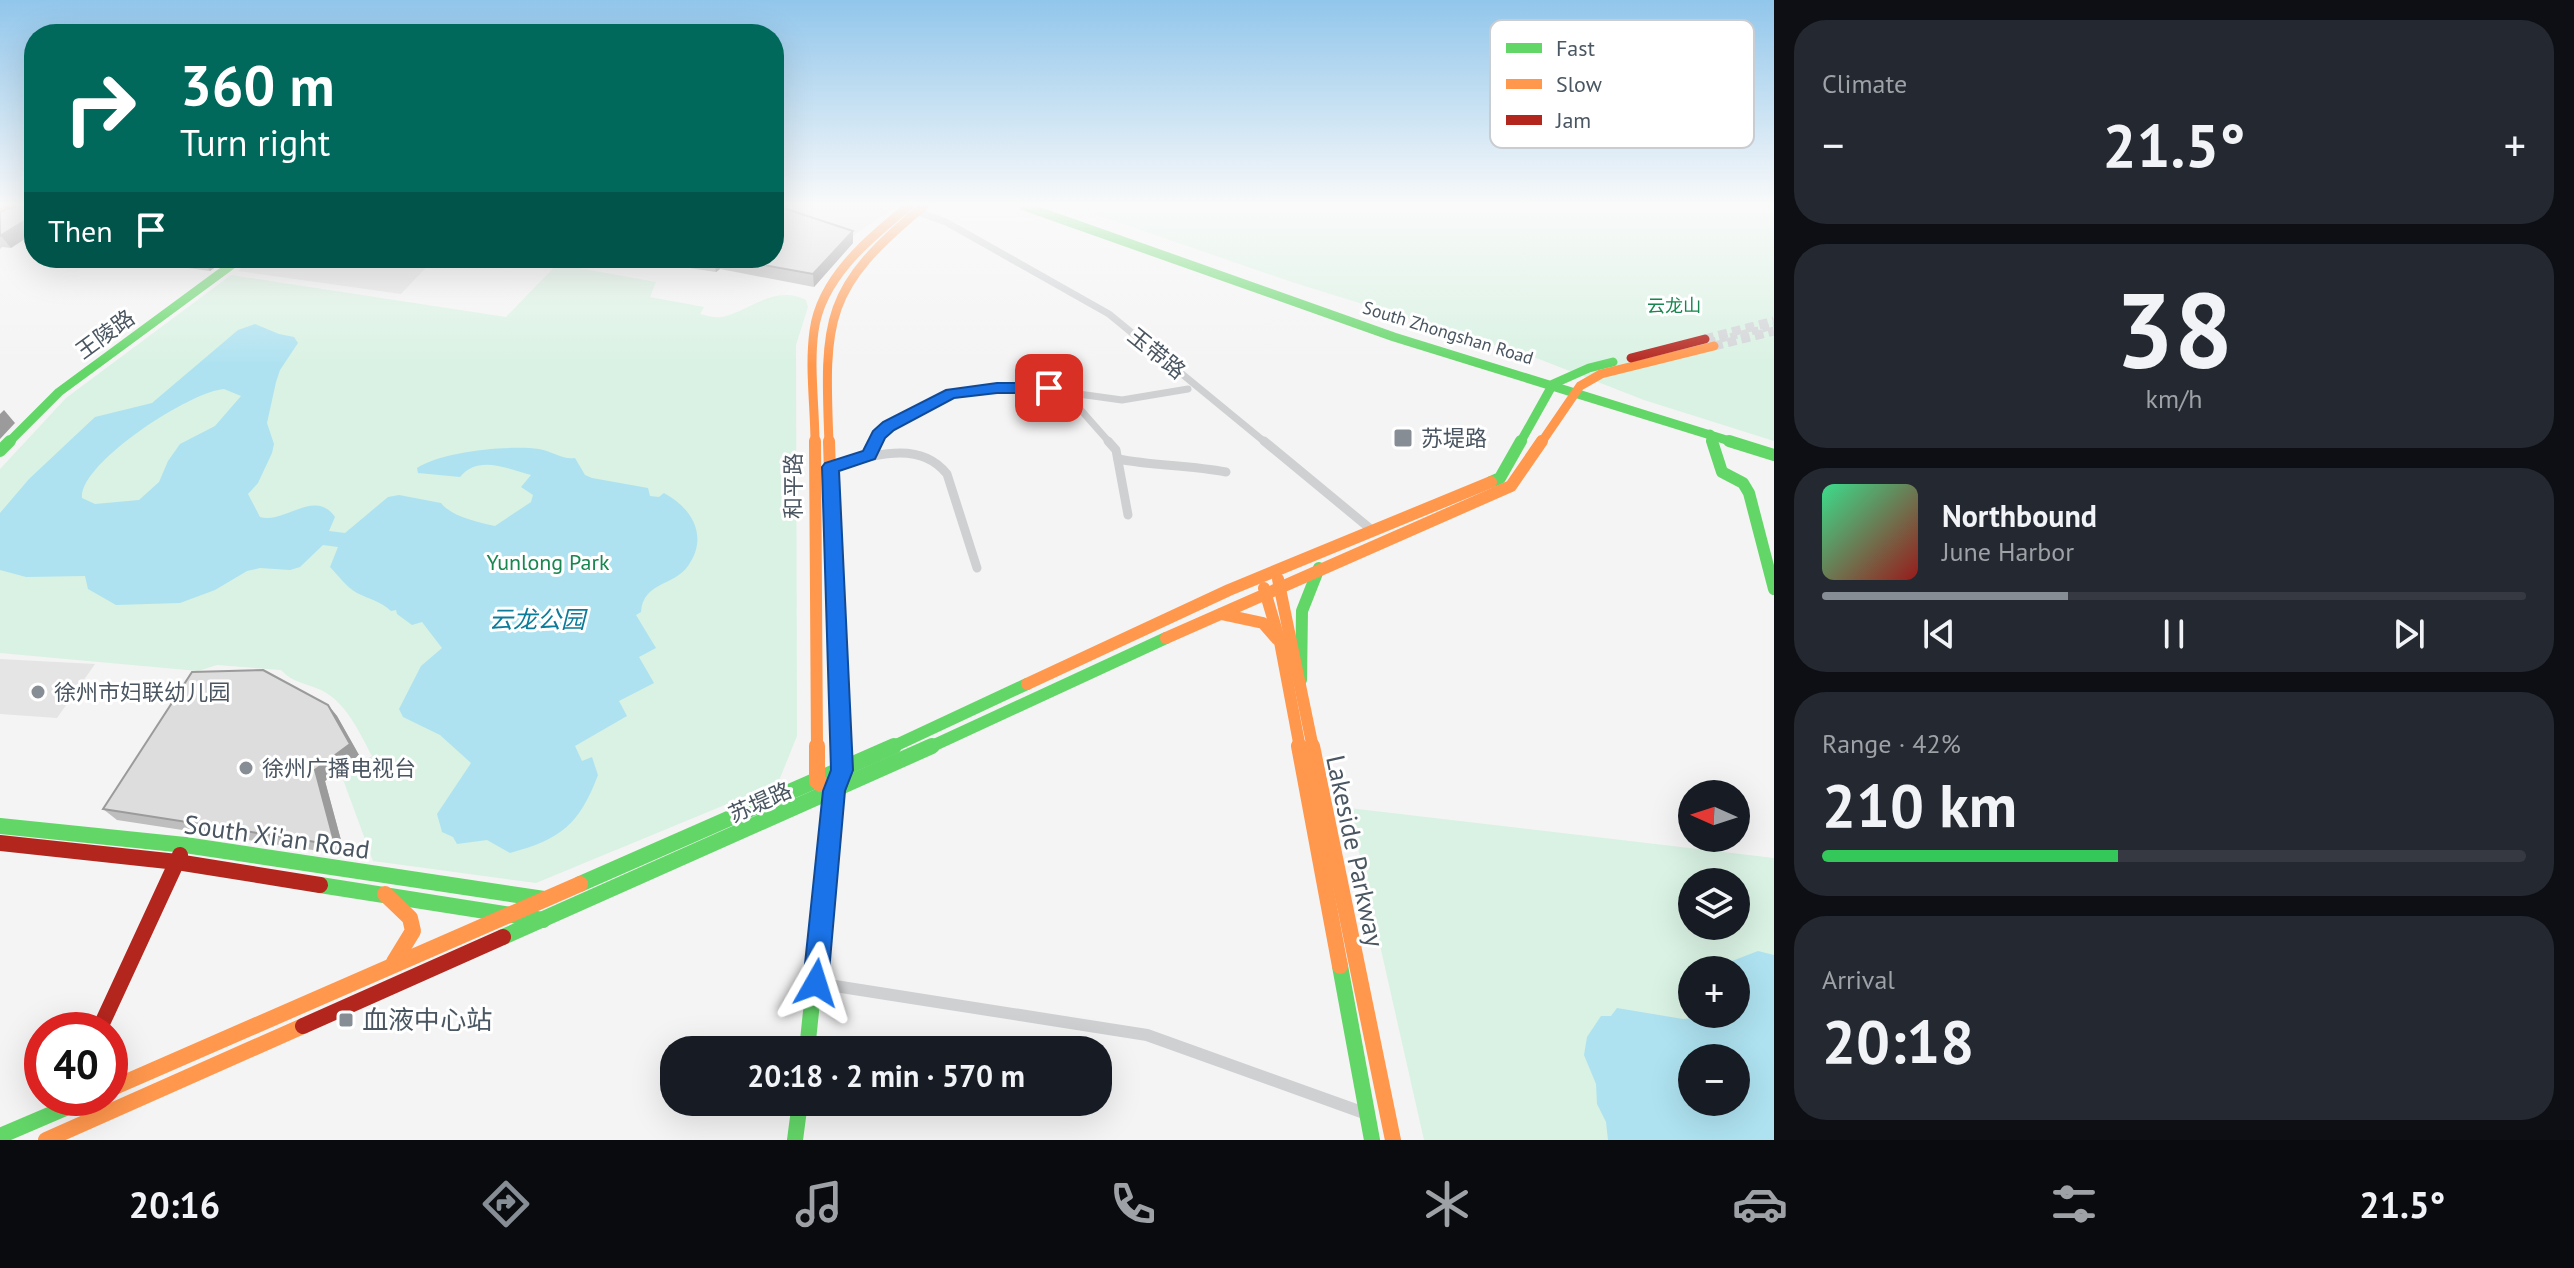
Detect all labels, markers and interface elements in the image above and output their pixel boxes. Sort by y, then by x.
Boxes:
legend [1490,20,1754,148]
text: Fast [1556,34,1596,62]
text: 360 m [180,49,335,121]
icon: right [48,56,152,160]
text: Climate [1822,67,1907,100]
text: Slow [1556,70,1602,98]
text: Jam [1555,106,1591,134]
text: 21.5° [2102,106,2246,184]
text: − [1822,116,1844,173]
text: + [2504,116,2526,173]
text: Turn right [180,119,330,166]
icon: arrive [129,208,173,252]
text: Then [48,211,113,250]
text: 38 [2115,262,2233,397]
park label: 云龙山 [1647,294,1701,317]
street label: South Zhongshan Road [1360,296,1536,369]
street label: 王陵路 [70,303,140,365]
street label: 玉带路 [1123,321,1191,385]
pin [1015,354,1083,422]
icon: arrive [1027,366,1071,410]
text: km/h [2146,382,2203,415]
place label: 苏堤路 [1421,424,1487,452]
marker: 苏堤路 [1392,427,1414,449]
street label: 和平路 [779,453,807,519]
text: Northbound [1942,496,2097,535]
text: June Harbor [1942,535,2074,568]
park label: Yunlong Park [487,548,610,576]
water label: 云龙公园 [489,604,588,635]
icon: previous [1917,612,1961,656]
icon: pause [2152,612,2196,656]
icon: next [2387,612,2431,656]
place label: 徐州市妇联幼儿园 [54,678,230,706]
marker: 徐州市妇联幼儿园 [29,683,47,701]
text: Range · 42% [1822,727,1961,760]
street label: Lakeside Parkway [1319,752,1392,950]
place label: 徐州广播电视台 [262,754,416,782]
marker: 徐州广播电视台 [237,759,255,777]
text: 210 km [1822,766,2017,844]
street label: 苏堤路 [724,776,796,828]
north arrow [1678,780,1750,852]
map controls [1678,780,1750,1116]
street label: South Xi'an Road [182,807,372,866]
button: layers [1678,868,1750,940]
position arrow [774,941,858,1025]
button: + [1678,956,1750,1028]
text: Arrival [1822,963,1895,996]
text: 20:18 [1822,1002,1974,1080]
place label: 血液中心站 [362,1003,492,1036]
marker: 血液中心站 [337,1011,355,1029]
speed limit sign: 40 [24,1012,128,1116]
button: − [1678,1044,1750,1116]
text: 20:18 · 2 min · 570 m [747,1056,1025,1095]
icon: directions [478,1176,534,1232]
icon: music [791,1176,847,1232]
icon: phone [1105,1176,1161,1232]
icon: climate [1419,1176,1475,1232]
icon: car [1732,1176,1788,1232]
icon: filters [2046,1176,2102,1232]
text: 20:16 [129,1181,220,1228]
text: 21.5° [2359,1181,2445,1228]

